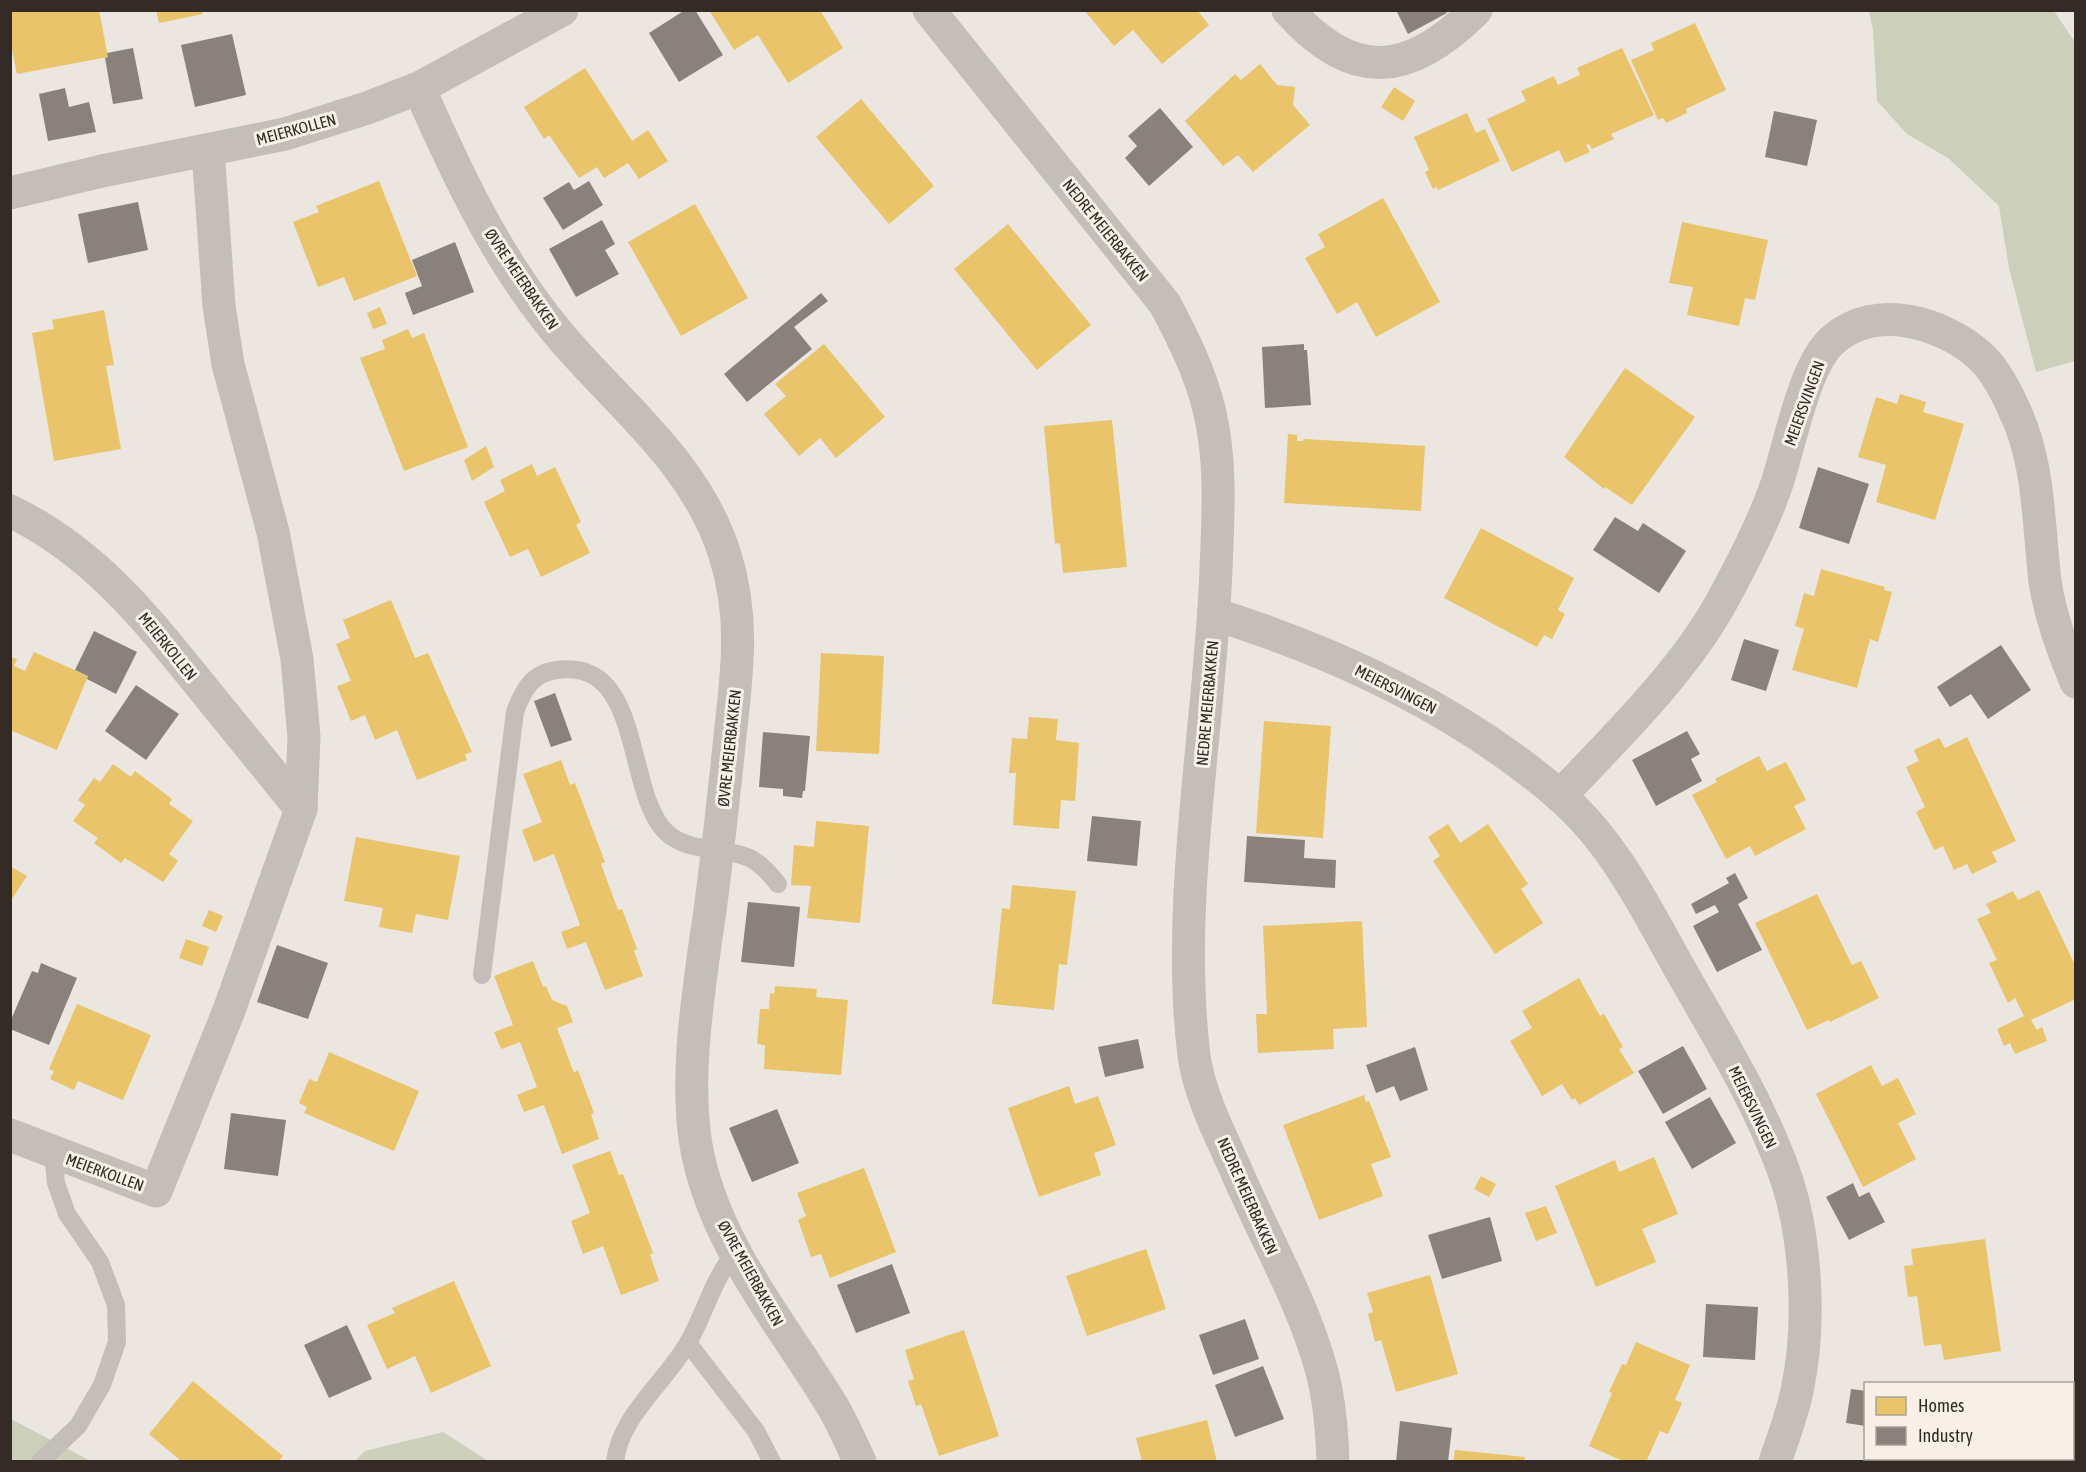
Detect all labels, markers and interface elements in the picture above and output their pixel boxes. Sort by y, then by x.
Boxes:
street label: MEIERKOLLEN [254,110,338,148]
street label: NEDRE MEIERBAKKEN [1059,175,1153,285]
street label: ØVRE MEIERBAKKEN [482,225,562,333]
street label: MEIERSVINGEN [1780,358,1828,448]
street label: MEIERKOLLEN [135,609,201,683]
street label: NEDRE MEIERBAKKEN [1193,639,1221,767]
street label: MEIERSVINGEN [1352,661,1440,717]
street label: ØVRE MEIERBAKKEN [714,688,744,808]
street label: MEIERSVINGEN [1725,1063,1781,1151]
street label: NEDRE MEIERBAKKEN [1214,1135,1282,1257]
street label: MEIERKOLLEN [63,1150,147,1194]
street label: ØVRE MEIERBAKKEN [715,1217,787,1329]
legend [1864,1382,2074,1460]
text: Homes [1918,1395,1964,1416]
text: Industry [1918,1425,1973,1446]

